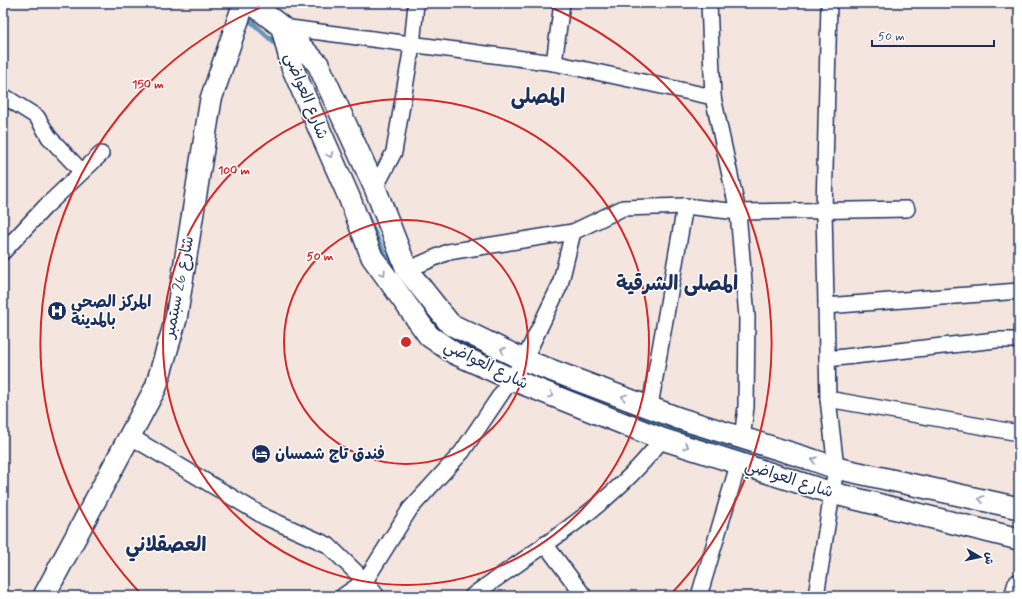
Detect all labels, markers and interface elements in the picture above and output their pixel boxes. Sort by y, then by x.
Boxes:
scale bar [872,22,994,48]
text: 50 m [878,29,905,45]
street label: شارع العواضي [276,50,333,144]
text: 150 m [132,77,164,93]
district label: المصلى [511,84,565,111]
one-way arrow [325,151,333,158]
text: 100 m [218,163,251,179]
street label: شارع 26 سبتمبر [158,234,199,342]
text: 50 m [307,249,334,265]
one-way arrow [378,269,385,276]
district label: المصلى الشرقية [616,271,738,298]
place label: المركز الصحي بالمدينة [71,292,151,331]
hospital icon: المركز الصحي بالمدينة [46,300,68,322]
centre of rings [399,335,413,349]
street label: شارع العواضي [439,335,532,397]
one-way arrow [500,347,507,355]
one-way arrow [548,391,555,399]
one-way arrow [621,393,628,401]
one-way arrow [682,441,689,450]
hotel icon: فندق تاج شمسان [250,443,272,465]
place label: فندق تاج شمسان [275,444,385,465]
street label: شارع العواضي [741,455,836,506]
one-way arrow [810,456,817,465]
one-way arrow [978,496,984,504]
district label: العصقلاني [126,532,206,562]
north arrow [960,537,1000,577]
text: ش [981,551,997,565]

